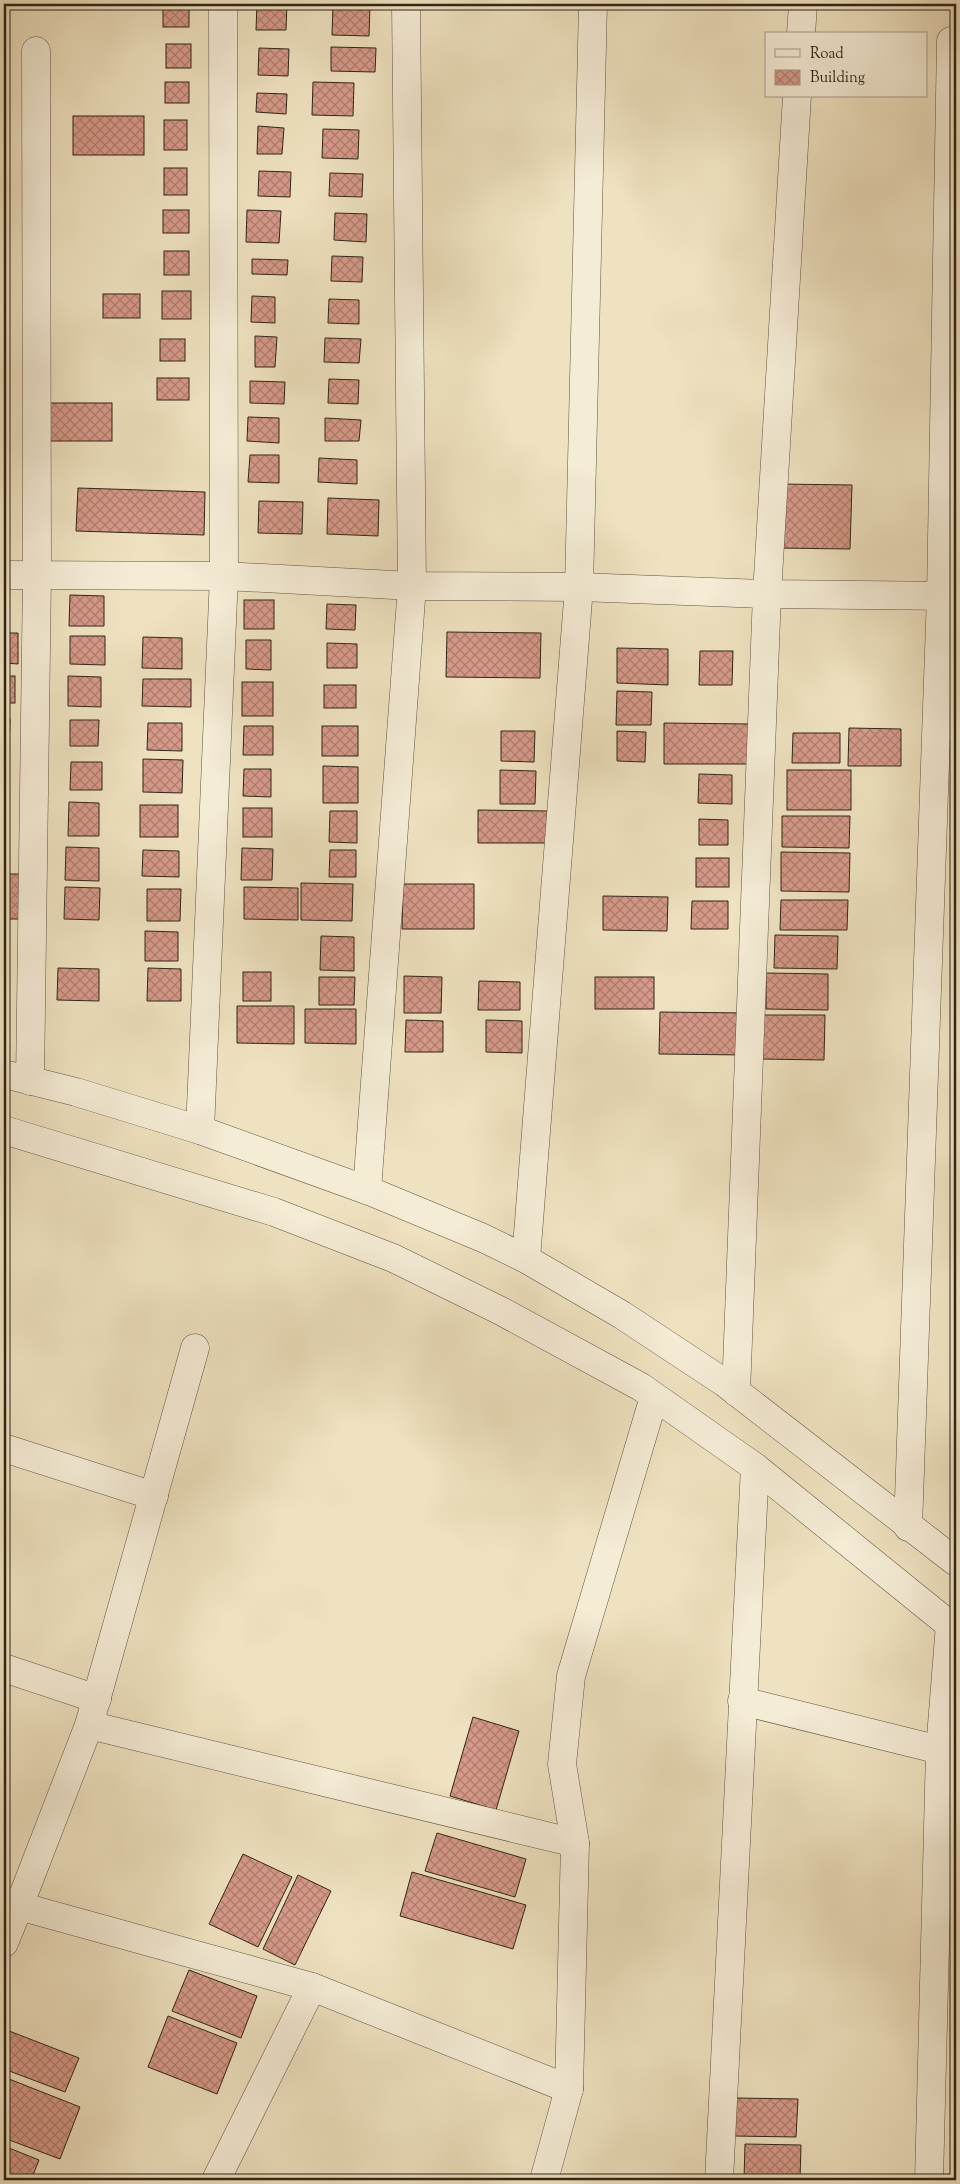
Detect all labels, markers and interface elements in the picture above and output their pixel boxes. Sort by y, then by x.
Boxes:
legend [765,32,928,98]
text: Road [810,44,844,65]
text: Building [810,68,865,89]

